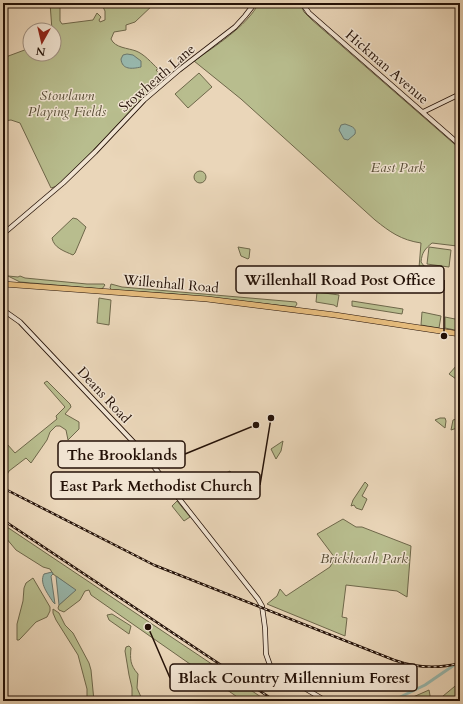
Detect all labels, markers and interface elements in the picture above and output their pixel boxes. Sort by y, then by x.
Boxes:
north arrow [22,22,62,62]
street label: Hickman Avenue [341,26,433,108]
street label: Stowheath Lane [115,40,199,116]
text: N [34,43,46,59]
park label: Stowlawn Playing Fields [28,86,107,121]
park label: East Park [371,158,425,177]
callout: Willenhall Road Post Office [236,266,444,293]
street label: Willenhall Road [121,270,220,298]
text: Willenhall Road Post Office [243,270,436,290]
street label: Deans Road [73,363,136,428]
callout: The Brooklands [58,441,185,468]
text: The Brooklands [67,445,177,465]
callout: East Park Methodist Church [51,472,260,499]
text: East Park Methodist Church [60,476,253,496]
park label: Brickheath Park [320,549,408,568]
callout: Black Country Millennium Forest [170,664,417,691]
text: Black Country Millennium Forest [178,668,411,688]

